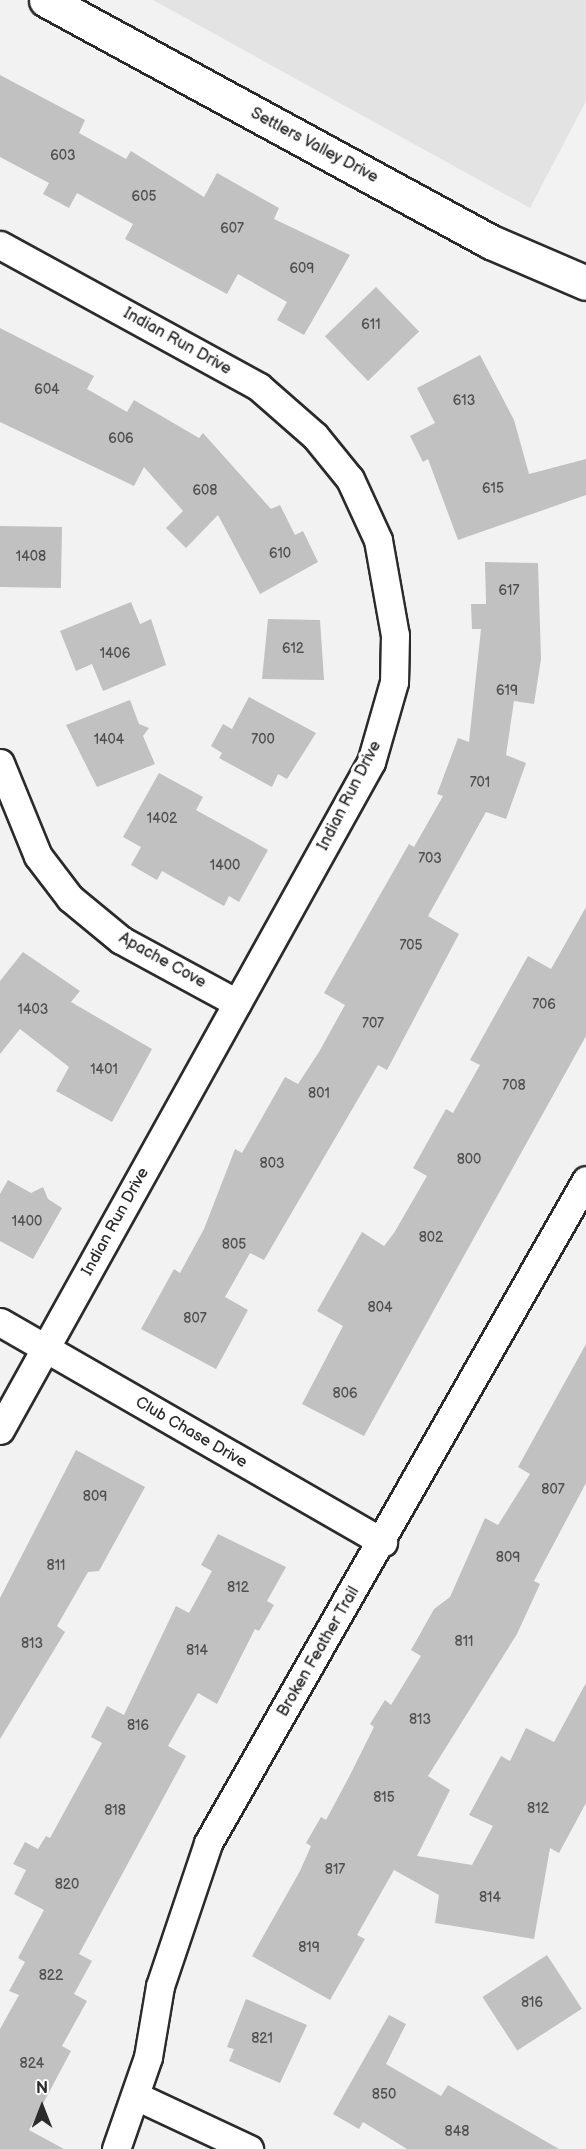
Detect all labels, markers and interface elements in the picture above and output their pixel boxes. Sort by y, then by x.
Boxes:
street label: Settlers Valley Drive [246,104,382,188]
house number: 603 [50,148,76,164]
house number: 605 [132,189,156,205]
house number: 607 [220,221,244,237]
house number: 609 [290,261,314,277]
street label: Indian Run Drive [120,304,234,380]
house number: 611 [361,317,381,333]
house number: 604 [34,382,60,398]
house number: 613 [453,393,475,409]
house number: 606 [108,431,134,447]
house number: 615 [482,481,504,497]
house number: 608 [193,483,217,499]
house number: 610 [269,546,291,562]
house number: 1408 [16,549,46,565]
house number: 617 [499,583,519,599]
house number: 612 [282,641,304,657]
house number: 1406 [100,646,130,662]
house number: 619 [496,683,518,699]
house number: 1404 [94,732,124,748]
house number: 700 [251,732,275,748]
street label: Indian Run Drive [314,738,386,854]
house number: 701 [470,775,490,791]
house number: 1402 [147,811,177,827]
house number: 703 [418,851,442,867]
house number: 1400 [210,858,240,874]
street label: Apache Cove [115,929,209,993]
house number: 705 [399,938,423,954]
house number: 706 [532,997,556,1013]
house number: 1403 [18,1002,48,1018]
house number: 707 [362,1016,384,1032]
house number: 1401 [90,1062,118,1078]
house number: 708 [502,1078,526,1094]
house number: 801 [308,1086,330,1102]
house number: 800 [457,1152,481,1168]
house number: 803 [259,1156,285,1172]
street label: Indian Run Drive [78,1165,154,1279]
house number: 1400 [12,1214,42,1230]
house number: 802 [419,1230,443,1246]
house number: 805 [222,1237,246,1253]
house number: 804 [368,1300,392,1316]
house number: 807 [183,1311,207,1327]
house number: 806 [333,1386,357,1402]
street label: Club Chase Drive [132,1393,250,1473]
house number: 807 [541,1482,565,1498]
house number: 809 [83,1489,107,1505]
house number: 809 [496,1550,520,1566]
house number: 811 [47,1558,65,1574]
house number: 812 [227,1580,249,1596]
street label: Broken Feather Trail [274,1583,364,1721]
house number: 811 [455,1634,473,1650]
house number: 813 [21,1636,43,1652]
house number: 814 [186,1643,208,1659]
house number: 813 [409,1712,431,1728]
house number: 816 [127,1718,149,1734]
house number: 815 [373,1790,395,1806]
house number: 812 [527,1801,549,1817]
house number: 818 [104,1803,126,1819]
house number: 817 [325,1862,345,1878]
house number: 820 [55,1877,79,1893]
house number: 814 [479,1890,501,1906]
house number: 819 [298,1940,320,1956]
house number: 822 [39,1968,63,1984]
house number: 816 [521,1995,543,2011]
house number: 821 [251,2031,273,2047]
house number: 824 [20,2056,44,2072]
north arrow [12,2077,72,2137]
text: N [36,2079,48,2098]
house number: 850 [372,2087,396,2103]
house number: 848 [445,2124,469,2140]

